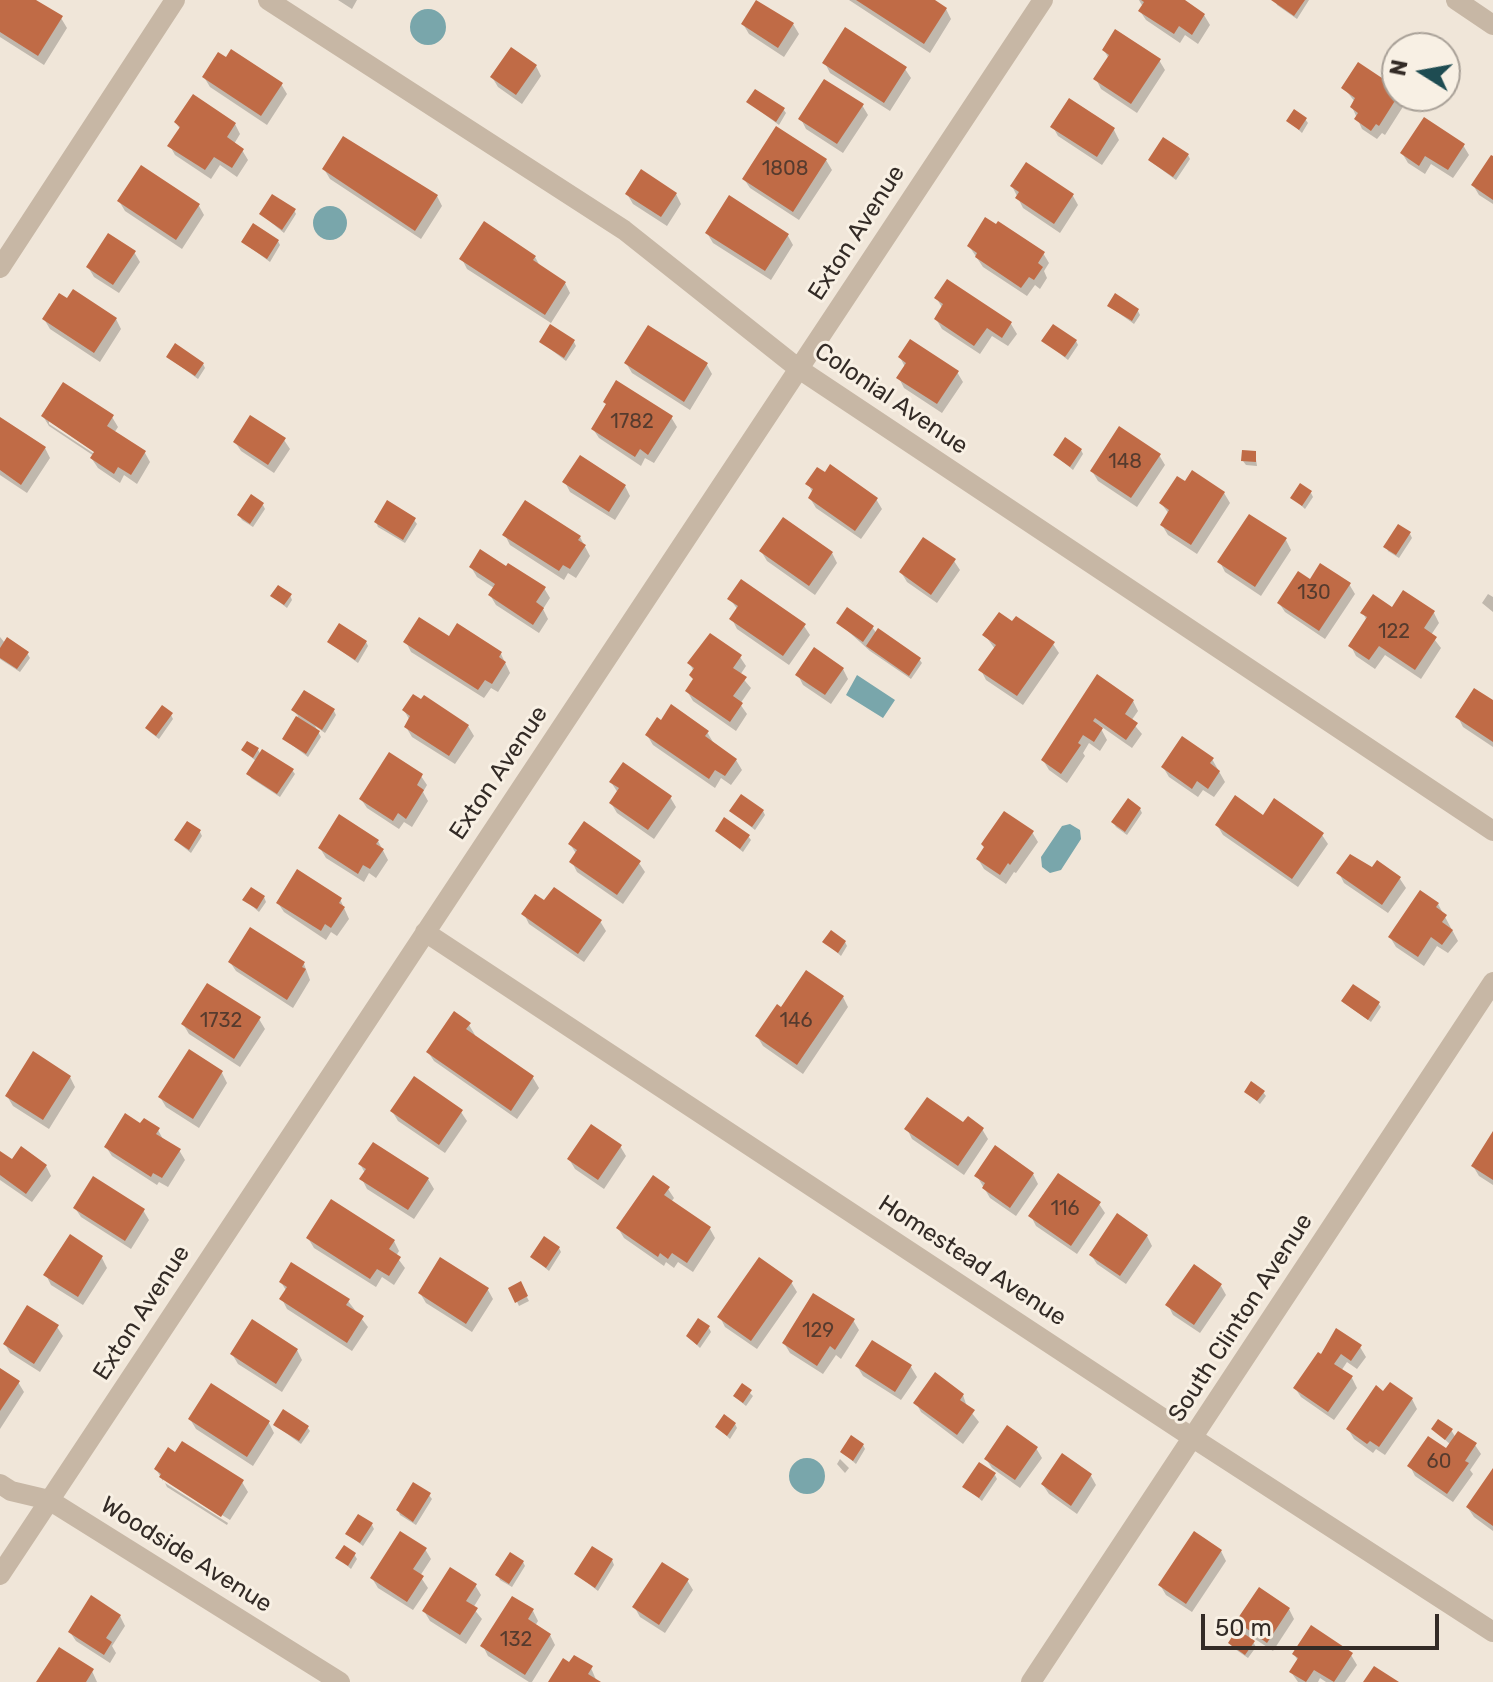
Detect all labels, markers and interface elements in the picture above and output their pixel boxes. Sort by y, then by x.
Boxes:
north arrow [1381,32,1461,112]
text: N [1384,57,1414,78]
house number: 1808 [762,157,808,181]
street label: Exton Avenue [803,160,911,306]
street label: Colonial Avenue [809,337,973,461]
house number: 1782 [610,410,654,434]
house number: 148 [1108,450,1142,474]
house number: 130 [1297,581,1331,605]
house number: 122 [1378,620,1410,644]
street label: Exton Avenue [444,701,554,845]
house number: 1732 [200,1009,242,1033]
house number: 146 [779,1009,813,1033]
street label: Homestead Avenue [873,1190,1071,1332]
house number: 116 [1050,1197,1080,1221]
street label: South Clinton Avenue [1163,1208,1319,1428]
street label: Exton Avenue [88,1240,196,1386]
house number: 129 [802,1319,834,1343]
house number: 60 [1427,1450,1451,1474]
street label: Woodside Avenue [95,1491,277,1619]
scale bar [1205,1598,1443,1648]
text: 50 m [1215,1614,1272,1642]
house number: 132 [500,1628,532,1652]

